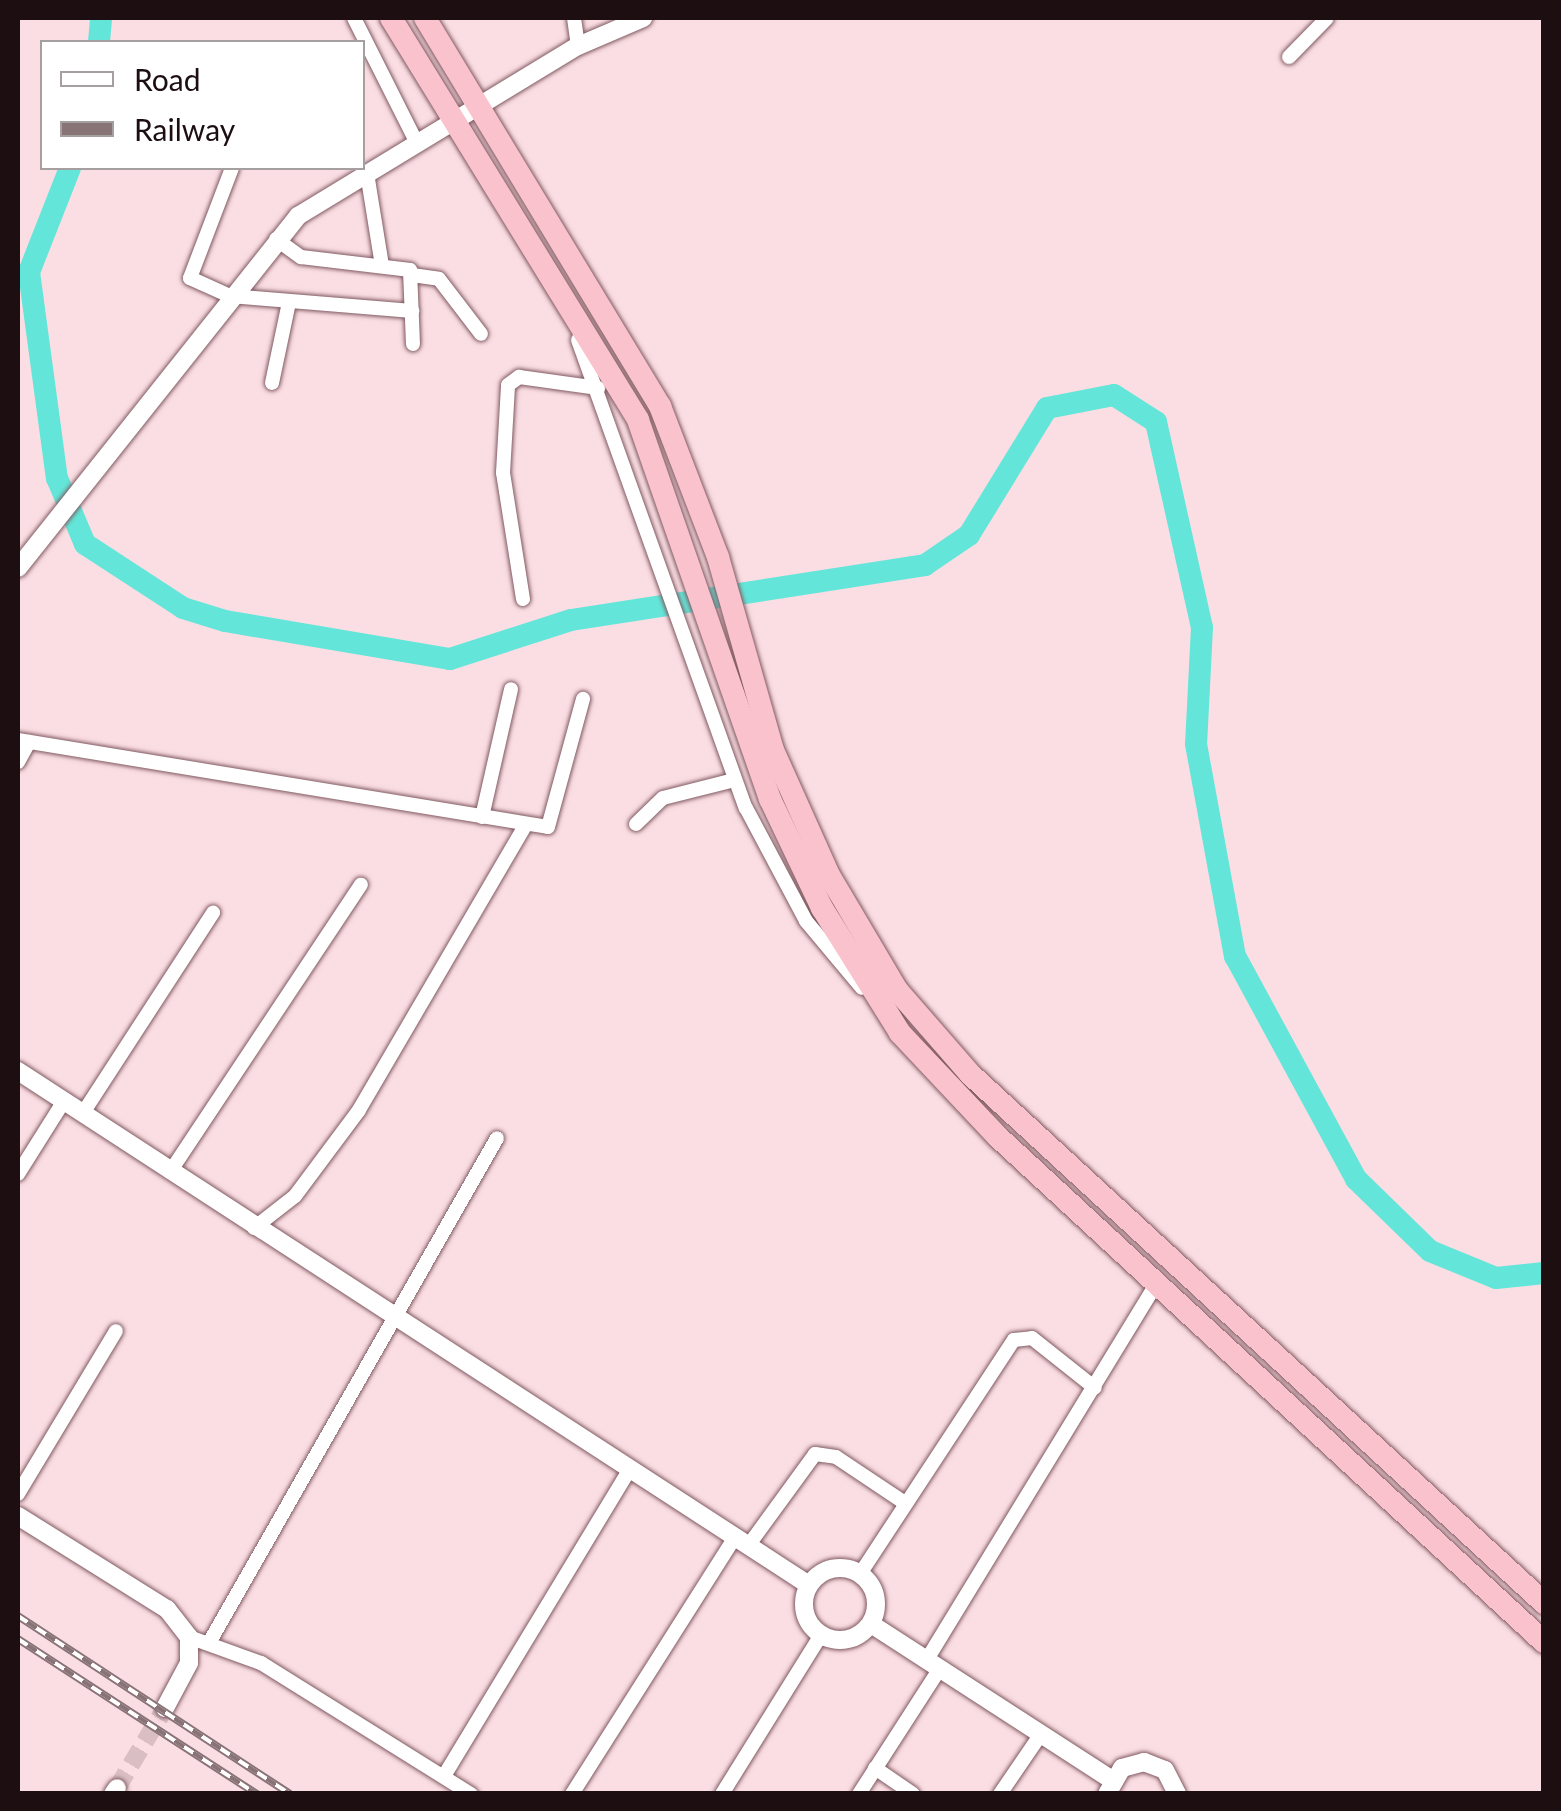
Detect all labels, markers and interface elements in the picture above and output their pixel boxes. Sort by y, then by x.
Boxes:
legend [40,40,365,170]
text: Road [134,61,201,97]
text: Railway [134,111,235,147]

